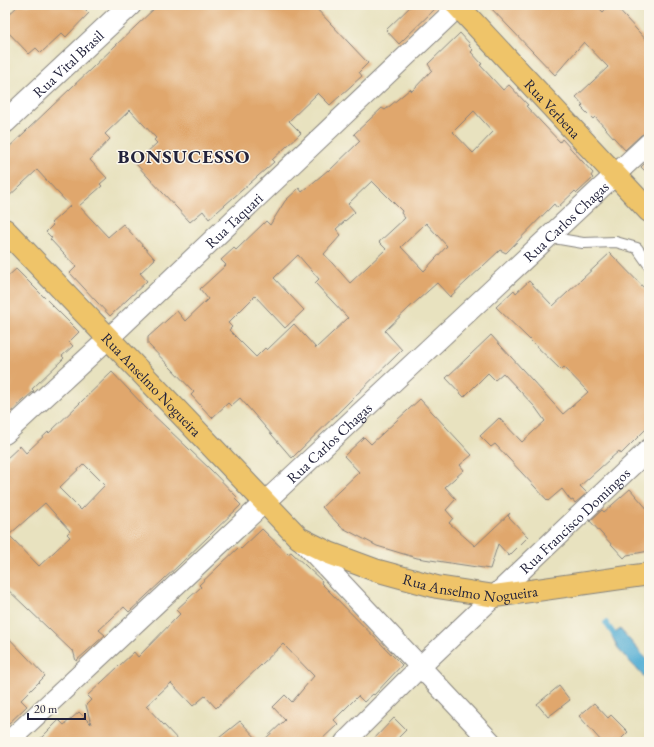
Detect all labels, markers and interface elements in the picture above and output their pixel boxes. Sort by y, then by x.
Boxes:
street label: Rua Vital Brasil [28,25,108,101]
street label: Rua Verbena [521,74,586,142]
district label: BONSUCESSO [118,144,250,169]
street label: Rua Carlos Chagas [519,176,612,266]
street label: Rua Taquari [201,188,266,252]
street label: Rua Anselmo Nogueira [98,328,206,440]
street label: Rua Carlos Chagas [282,398,376,487]
street label: Rua Francisco Domingos [515,463,634,577]
street label: Rua Anselmo Nogueira [401,569,539,605]
scale bar [28,695,85,721]
text: 20 m [34,701,58,717]

